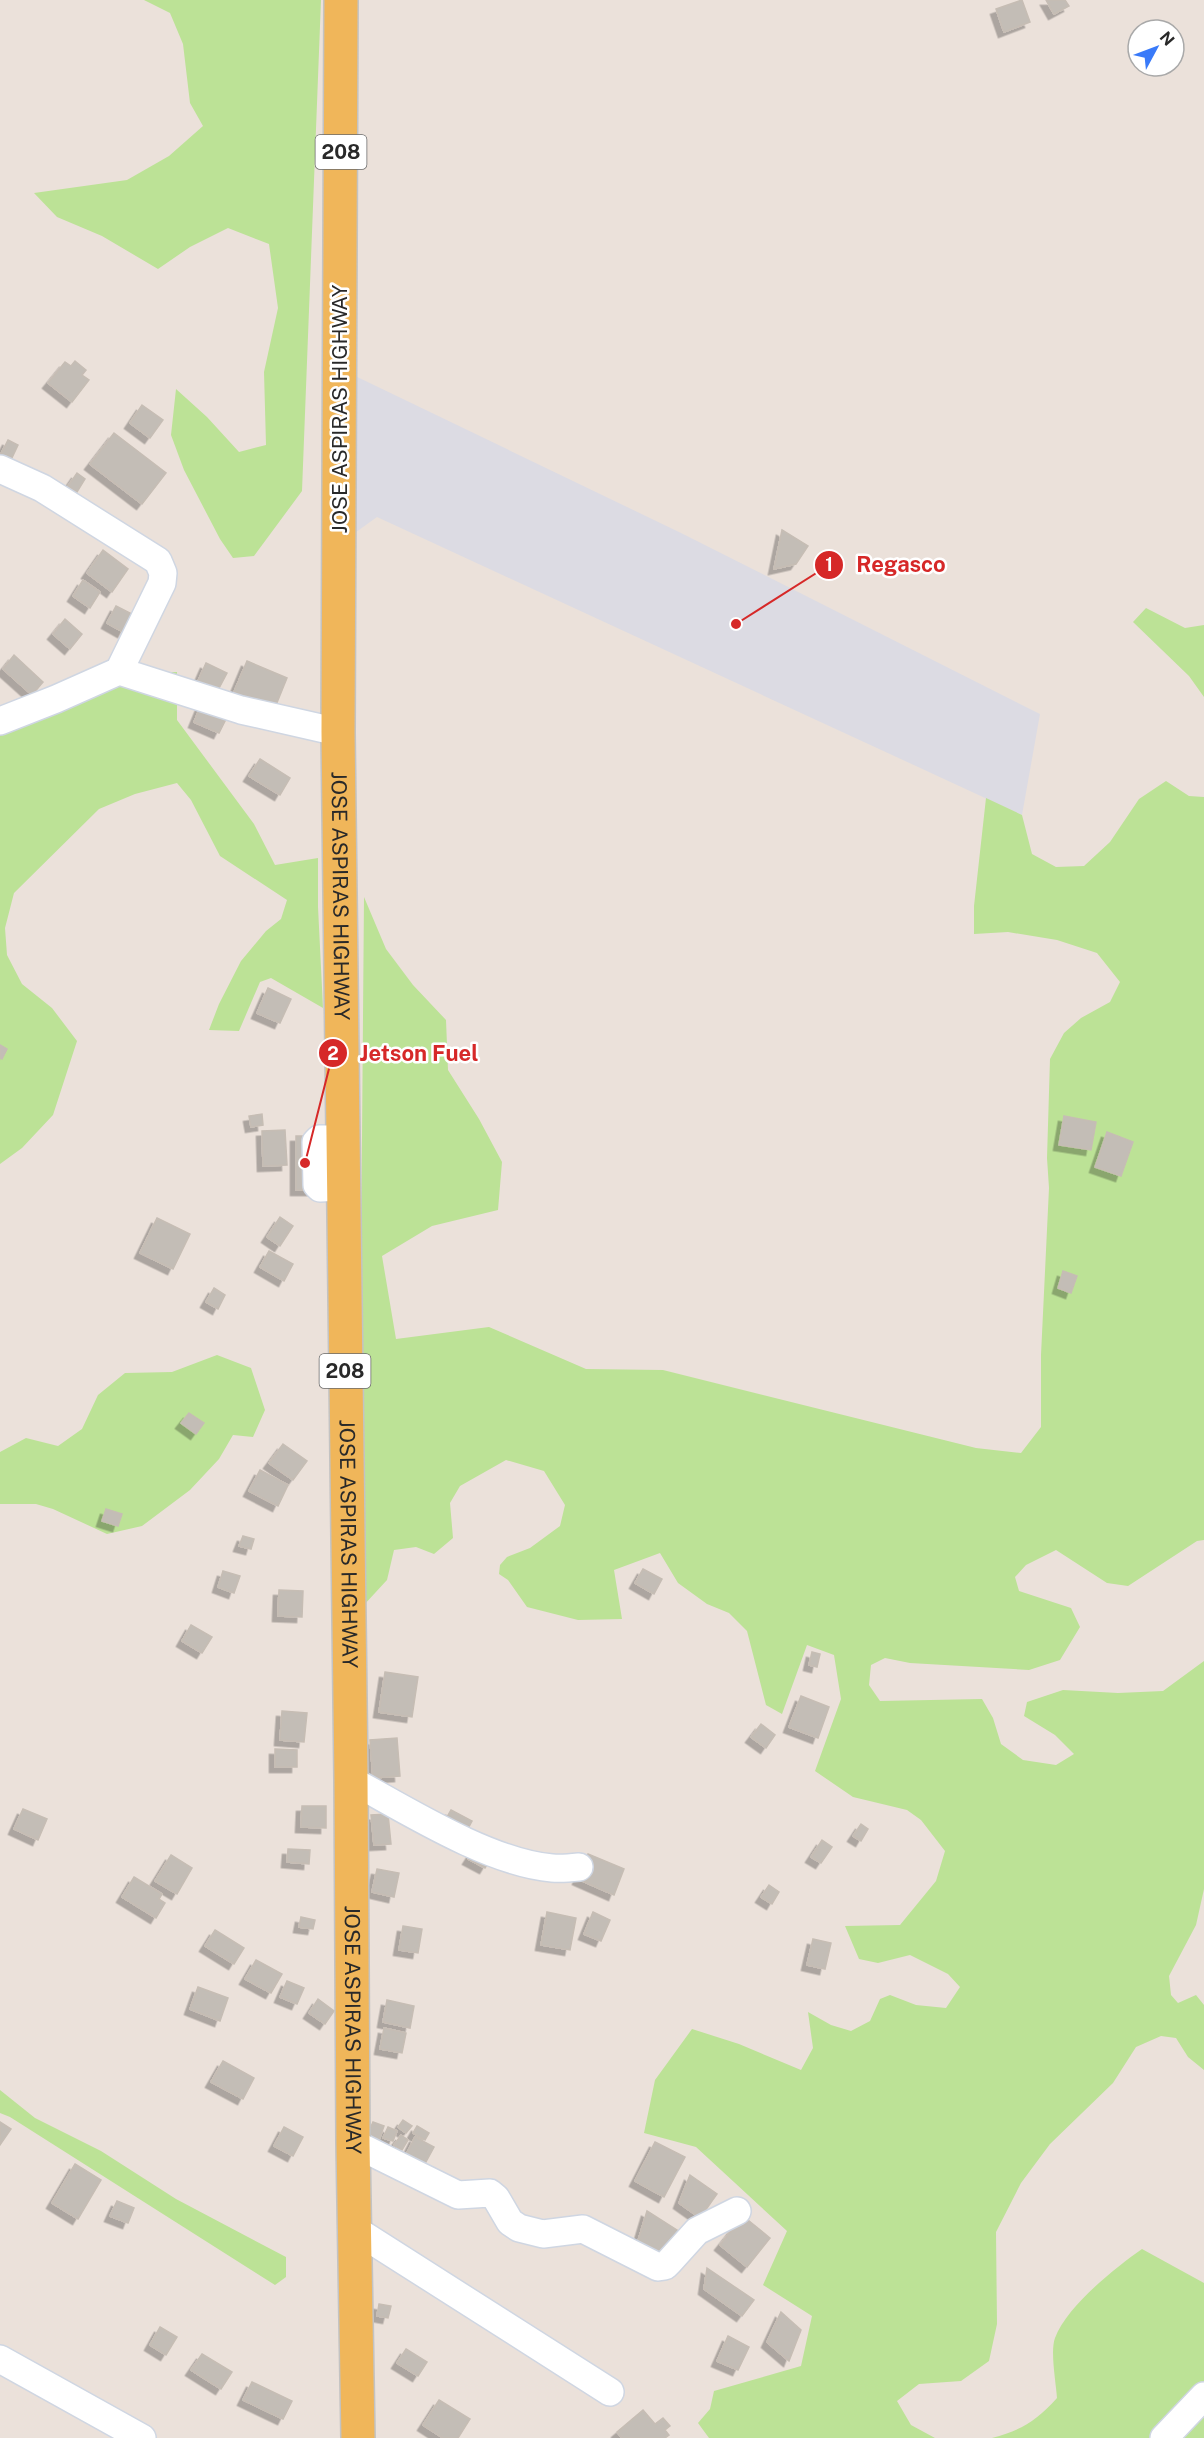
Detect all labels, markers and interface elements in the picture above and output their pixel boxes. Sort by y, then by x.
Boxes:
north arrow [1126,18,1186,78]
text: N [1156,28,1178,49]
road number: 208 [316,135,366,169]
street label: JOSE ASPIRAS HIGHWAY [327,284,352,533]
callout: Regasco [814,545,958,585]
text: Regasco [856,551,946,577]
text: 1 [825,554,833,575]
street label: JOSE ASPIRAS HIGHWAY [326,771,355,1021]
callout: Jetson Fuel [318,1033,491,1073]
text: Jetson Fuel [360,1040,478,1066]
text: 2 [327,1043,339,1064]
road number: 208 [320,1354,370,1388]
street label: JOSE ASPIRAS HIGHWAY [335,1419,363,1669]
street label: JOSE ASPIRAS HIGHWAY [340,1905,366,2155]

